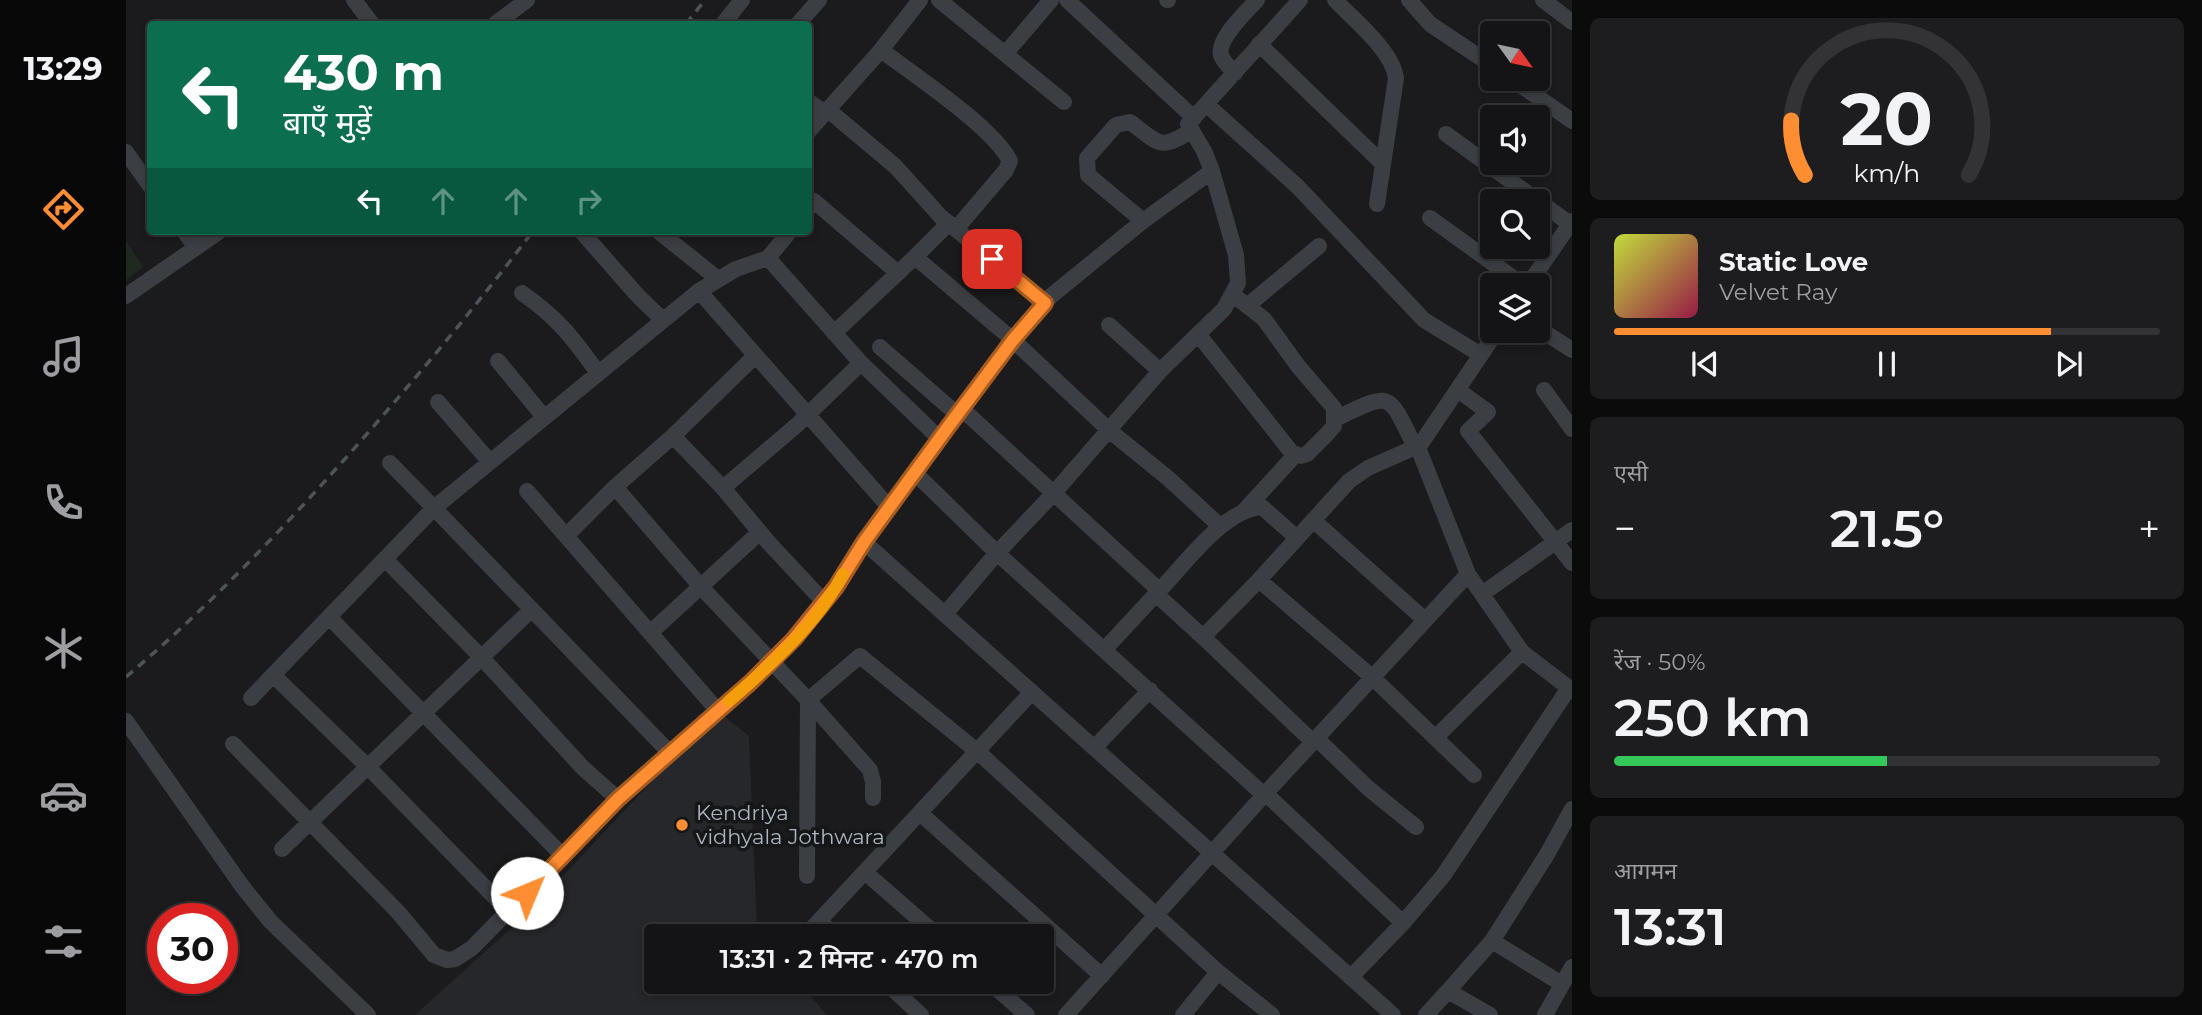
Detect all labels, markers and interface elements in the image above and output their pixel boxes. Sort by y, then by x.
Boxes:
north arrow [1480,21,1550,91]
map controls [1480,21,1550,343]
text: 430 m [283,43,444,102]
text: 13:29 [23,49,103,88]
icon: left [168,49,259,140]
text: 20 [1841,75,1933,163]
text: बाएँ मुड़ें [283,103,372,142]
button: sound [1480,105,1550,175]
text: km/h [1854,158,1920,188]
icon: left [351,182,389,220]
icon: ahead [424,182,462,220]
icon: ahead [497,182,535,220]
icon: right [570,182,608,220]
icon: directions [39,185,88,234]
button: search [1480,189,1550,259]
pin [962,229,1022,289]
icon: arrive [973,240,1011,278]
text: Static Love [1719,246,1868,278]
button: layers [1480,273,1550,343]
text: Velvet Ray [1719,278,1837,306]
icon: music [39,332,88,381]
icon: previous [1686,345,1724,383]
icon: pause [1868,345,1906,383]
icon: next [2050,345,2088,383]
text: एसी [1614,459,1648,487]
icon: phone [39,478,88,527]
text: 21.5° [1830,497,1944,560]
text: − [1614,505,1636,552]
text: + [2138,505,2160,552]
icon: climate [39,624,88,673]
text: रेंज · 50% [1614,648,1706,676]
text: 250 km [1614,686,1812,749]
icon: car [39,771,88,820]
place label: Kendriya vidhyala Jothwara [696,800,885,849]
marker: Kendriya vidhyala Jothwara [674,817,690,833]
position arrow [490,856,564,930]
text: आगमन [1614,857,1677,885]
text: 13:31 [1614,895,1727,958]
speed limit sign: 30 [147,903,238,994]
icon: filters [39,917,88,966]
text: 13:31 · 2 मिनट · 470 m [720,943,978,975]

